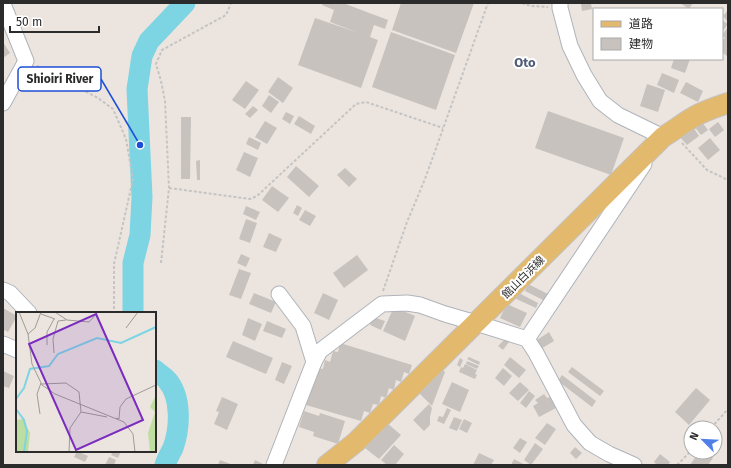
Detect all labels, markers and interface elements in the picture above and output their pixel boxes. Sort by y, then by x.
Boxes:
scale bar [10,8,99,34]
legend [593,8,723,60]
text: 50 m [16,15,42,29]
text: 道路 [629,17,653,31]
text: 建物 [629,37,653,51]
district label: Oto [514,55,536,70]
callout: Shioiri River [18,67,101,91]
text: Shioiri River [27,72,94,86]
street label: 館山白浜線 [499,253,547,301]
inset map [16,312,156,452]
north arrow [683,420,723,460]
text: N [687,430,702,442]

